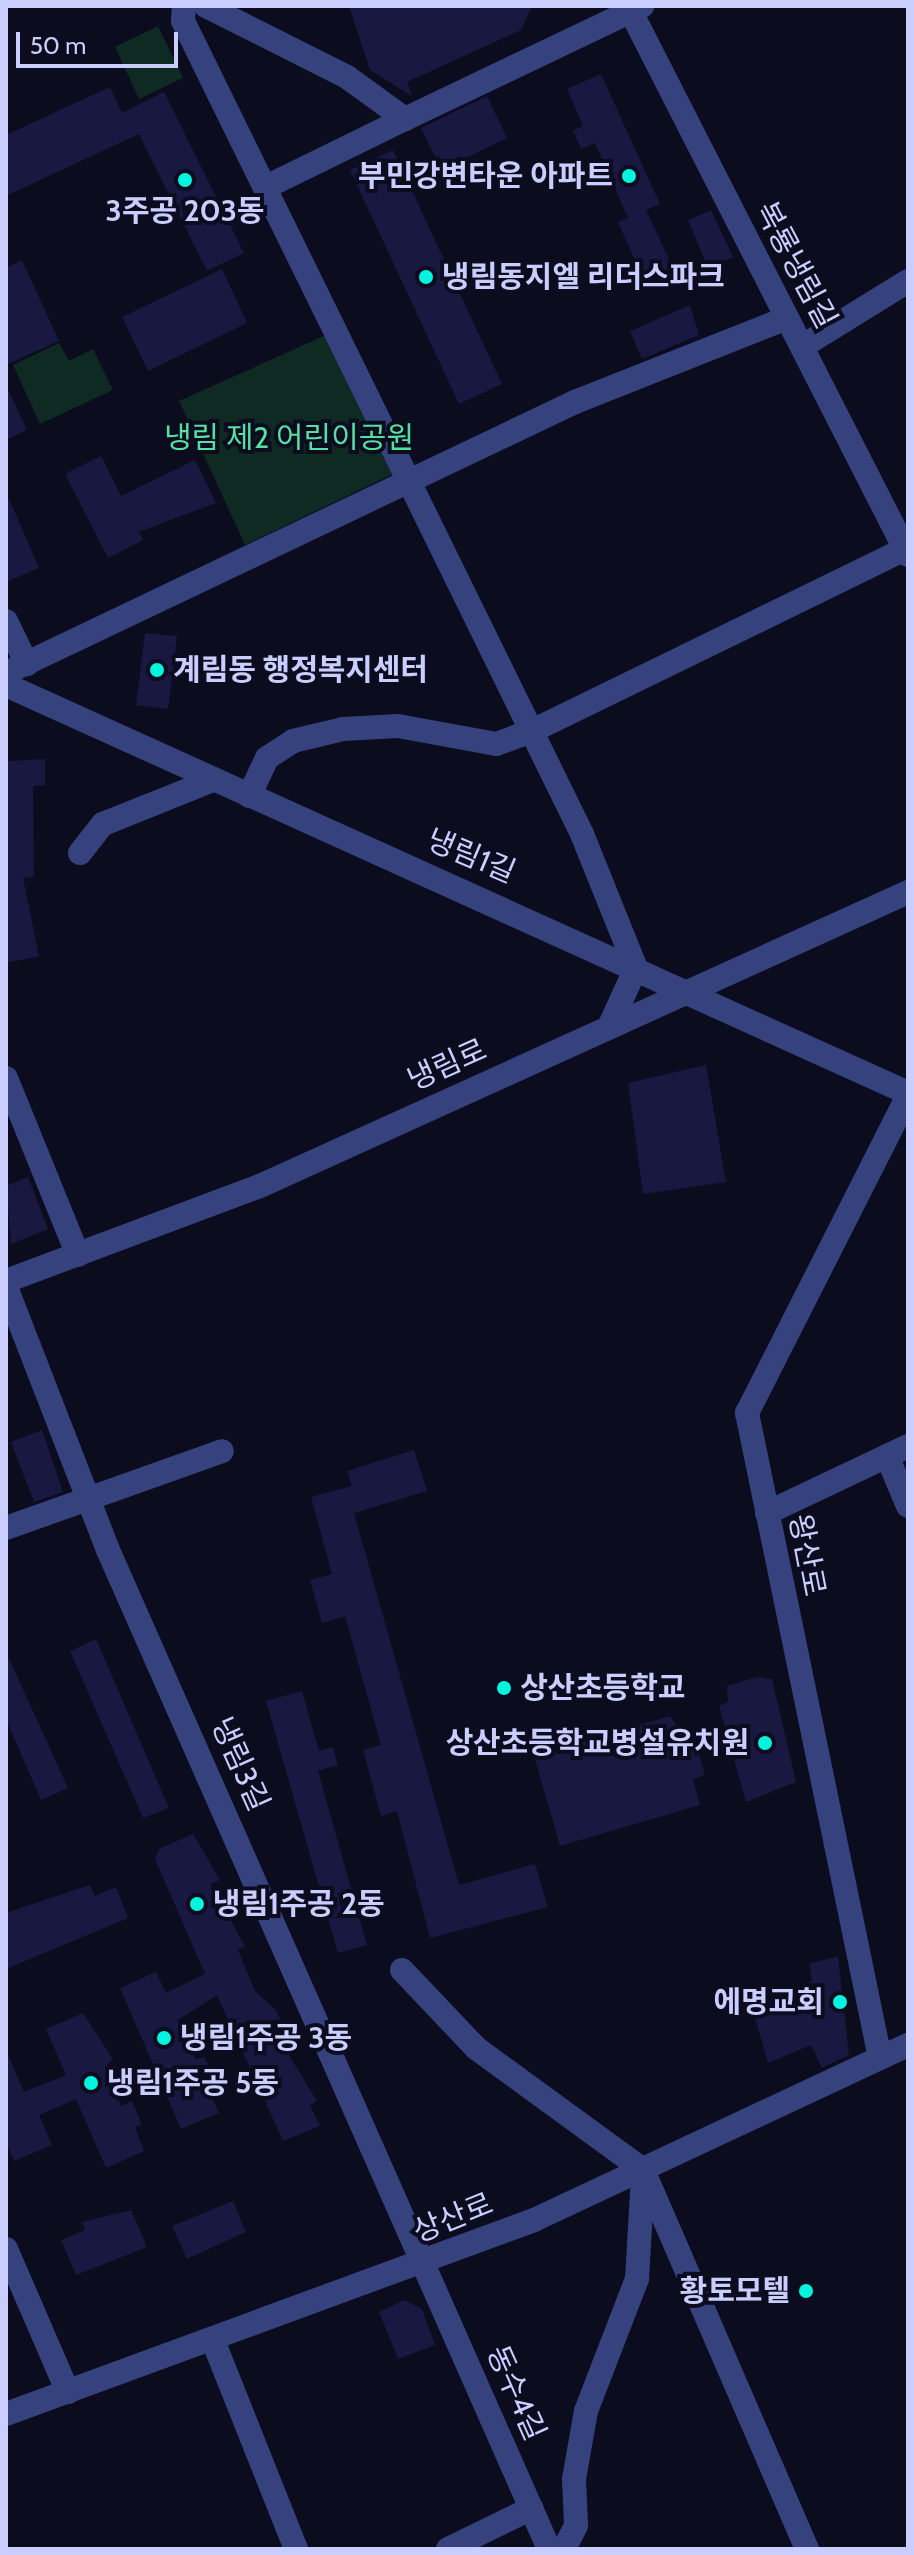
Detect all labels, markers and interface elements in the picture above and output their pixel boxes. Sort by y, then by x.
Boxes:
scale bar [20,16,182,66]
text: 50 m [30,31,86,60]
place label: 부민강변타운 아파트 [358,158,613,194]
marker: 부민강변타운 아파트 [620,167,638,185]
marker: 3주공 203동 [176,171,194,189]
place label: 3주공 203동 [106,193,264,229]
street label: 복룡냉림길 [748,196,844,334]
place label: 냉림동지엘 리더스파크 [442,259,725,295]
marker: 냉림동지엘 리더스파크 [417,268,435,286]
park label: 냉림 제2 어린이공원 [164,420,414,456]
place label: 계림동 행정복지센터 [173,652,428,688]
marker: 계림동 행정복지센터 [148,661,166,679]
street label: 냉림1길 [421,821,521,891]
street label: 냉림로 [402,1032,492,1098]
street label: 왕산로 [781,1511,833,1599]
place label: 상산초등학교 [520,1670,686,1706]
marker: 상산초등학교 [495,1679,513,1697]
street label: 냉림3길 [203,1711,277,1817]
place label: 상산초등학교병설유치원 [445,1725,749,1761]
marker: 상산초등학교병설유치원 [756,1734,774,1752]
place label: 냉림1주공 2동 [213,1886,385,1922]
marker: 냉림1주공 2동 [188,1895,206,1913]
place label: 에명교회 [714,1984,824,2020]
marker: 에명교회 [831,1993,849,2011]
place label: 냉림1주공 3동 [180,2020,352,2056]
marker: 냉림1주공 3동 [155,2029,173,2047]
place label: 냉림1주공 5동 [107,2065,279,2101]
marker: 냉림1주공 5동 [82,2074,100,2092]
street label: 상산로 [408,2186,498,2250]
place label: 황토모텔 [680,2273,790,2309]
marker: 황토모텔 [797,2282,815,2300]
street label: 동수4길 [479,2340,553,2446]

